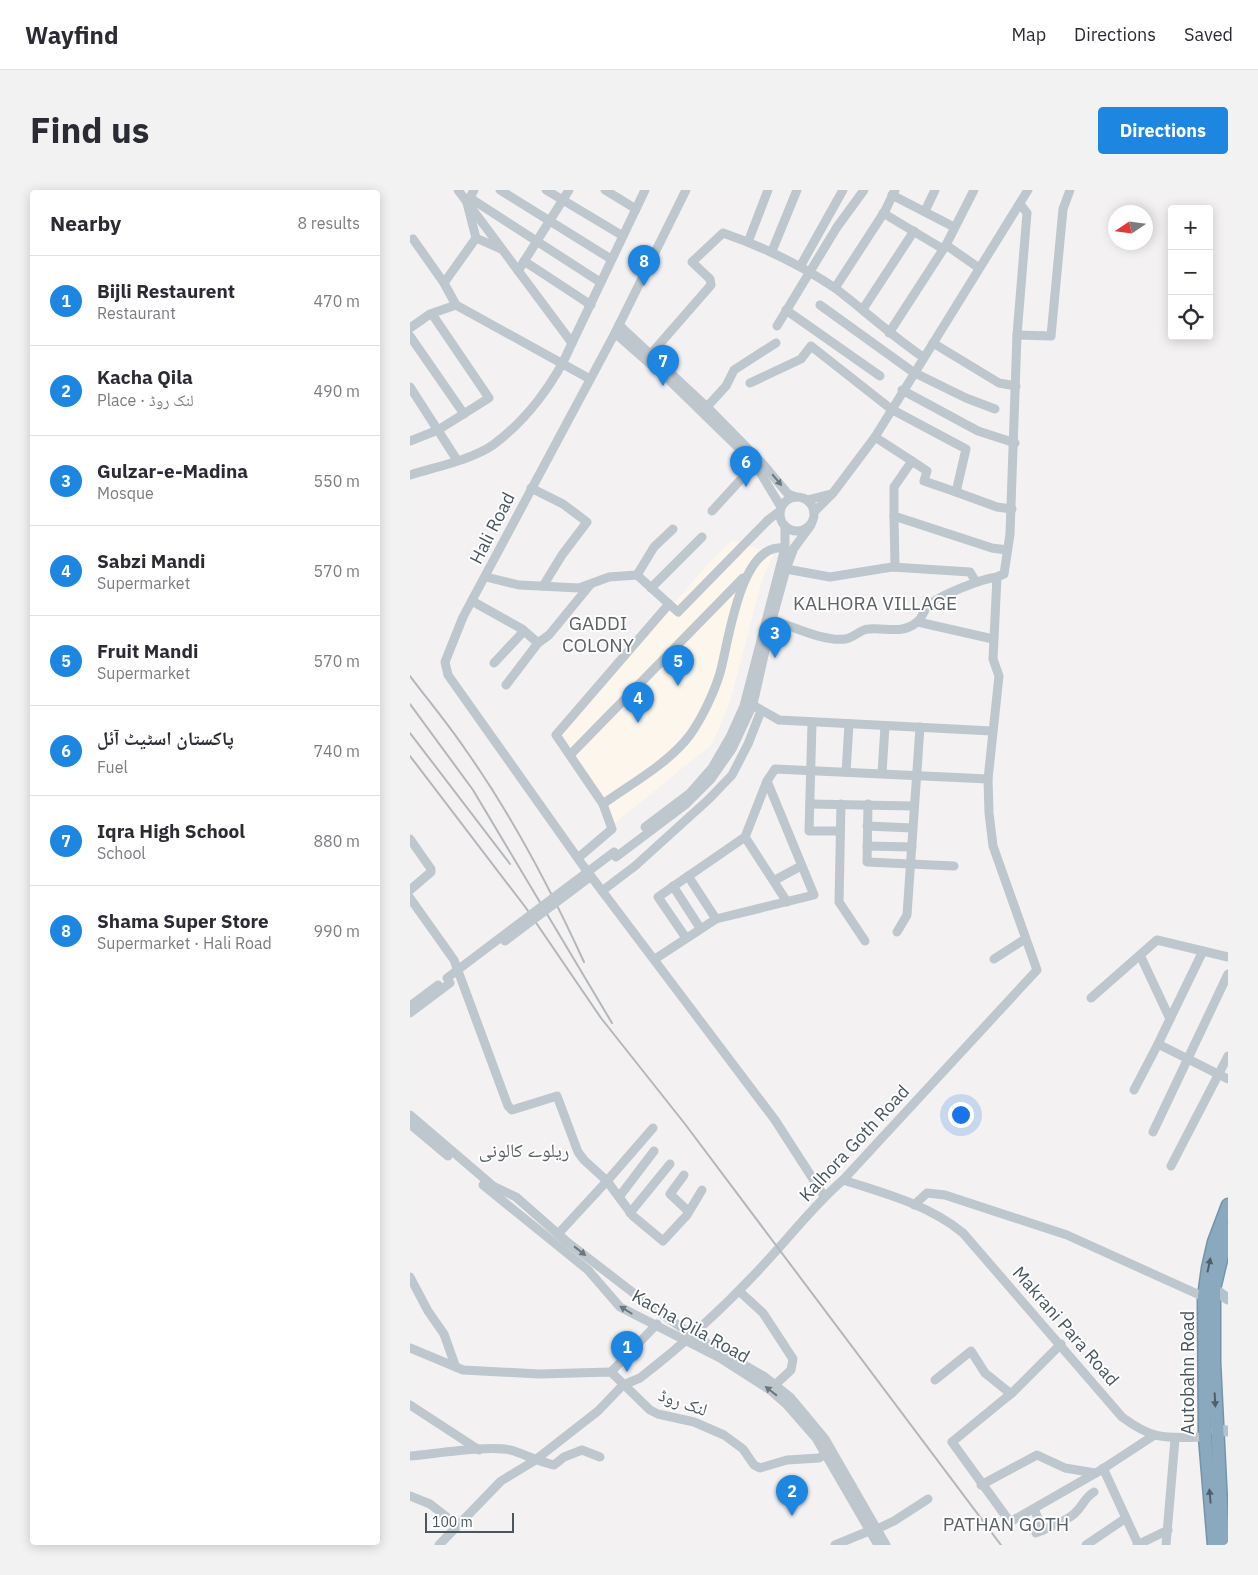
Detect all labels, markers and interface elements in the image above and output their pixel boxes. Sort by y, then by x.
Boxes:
text: Wayfind [25,19,118,51]
text: Map [1011,23,1046,46]
text: Directions [1074,23,1156,46]
text: Saved [1184,23,1233,46]
text: Find us [30,107,149,153]
button: Directions [1098,107,1228,154]
north arrow [1108,205,1153,250]
map controls [1168,205,1213,340]
button: + [1168,205,1213,250]
text: Nearby [50,209,121,237]
text: 8 results [297,213,360,233]
pin: 8 [628,245,660,286]
button: − [1168,250,1213,295]
text: Bijli Restaurent [97,279,235,303]
text: 1 [61,291,71,311]
text: 470 m [313,291,360,311]
button: locate [1168,295,1213,340]
text: Restaurant [97,303,176,323]
pin: 7 [647,345,679,386]
text: Kacha Qila [97,365,193,389]
text: 2 [61,381,71,401]
text: 490 m [313,381,360,401]
text: Place · لنک روڈ [97,390,194,410]
pin: 6 [730,446,762,487]
text: Gulzar-e-Madina [97,459,248,483]
text: 3 [61,471,71,491]
text: 550 m [313,471,360,491]
one-way arrow [771,474,782,487]
text: Mosque [97,483,154,503]
street label: Hali Road [464,488,520,568]
text: Sabzi Mandi [97,549,206,573]
text: 4 [61,561,71,581]
text: 570 m [313,561,360,581]
text: Supermarket [97,573,190,593]
district label: KALHORA VILLAGE [793,591,957,615]
district label: GADDI COLONY [562,611,635,657]
pin: 3 [759,617,791,658]
text: Fruit Mandi [97,639,198,663]
pin: 5 [662,645,694,686]
text: 5 [61,651,71,671]
text: 570 m [313,651,360,671]
text: Supermarket [97,663,190,683]
pin: 4 [622,682,654,723]
text: پاکستان اسٹیٹ آئل [97,726,234,750]
text: 6 [61,741,71,761]
text: 740 m [313,741,360,761]
text: Fuel [97,757,128,777]
text: Iqra High School [97,819,245,843]
text: 7 [61,831,71,851]
text: 880 m [313,831,360,851]
text: School [97,843,146,863]
text: Shama Super Store [97,909,269,933]
text: 8 [61,921,71,941]
text: 990 m [313,921,360,941]
text: Supermarket · Hali Road [97,933,272,953]
street label: Kalhora Goth Road [794,1080,914,1206]
your location [948,1102,974,1128]
district label: ریلوے کالونی [479,1138,569,1162]
one-way arrow [573,1246,587,1256]
one-way arrow [1205,1257,1213,1272]
street label: Makrani Para Road [1008,1261,1124,1391]
street label: Kacha Qila Road [628,1284,754,1368]
one-way arrow [619,1306,633,1315]
street label: Autobahn Road [1176,1311,1199,1435]
pin: 1 [611,1331,643,1372]
street label: لنک روڈ [656,1383,710,1421]
one-way arrow [765,1386,778,1397]
one-way arrow [1212,1392,1220,1408]
pin: 2 [776,1475,808,1516]
one-way arrow [1206,1488,1214,1504]
scale bar [425,1510,514,1533]
district label: PATHAN GOTH [943,1512,1069,1536]
text: 100 m [432,1513,473,1531]

